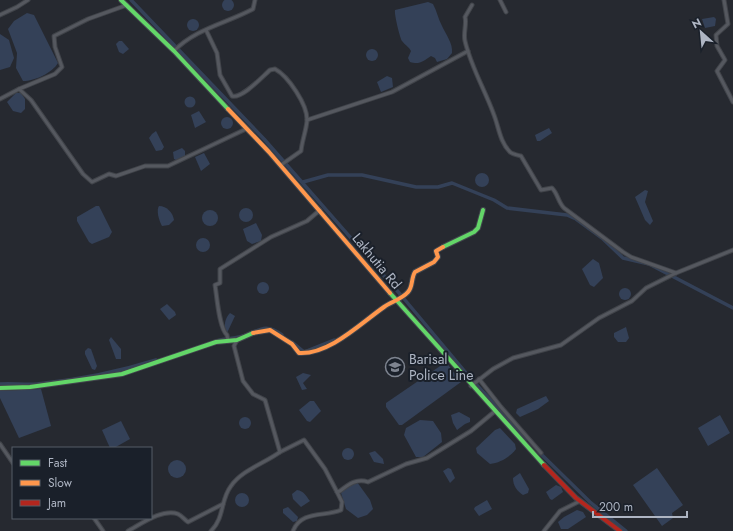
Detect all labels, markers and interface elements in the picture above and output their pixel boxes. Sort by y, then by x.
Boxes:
north arrow [681,12,721,52]
text: N [689,14,704,32]
street label: Lakhutia Rd [348,229,406,293]
place label: Barisal Police Line [409,349,473,385]
school or university icon: Barisal Police Line [384,356,406,378]
legend [12,447,152,519]
text: Fast [48,454,67,472]
text: Slow [48,474,73,492]
scale bar [593,493,687,519]
text: Jam [46,494,66,512]
text: 200 m [599,498,633,516]

